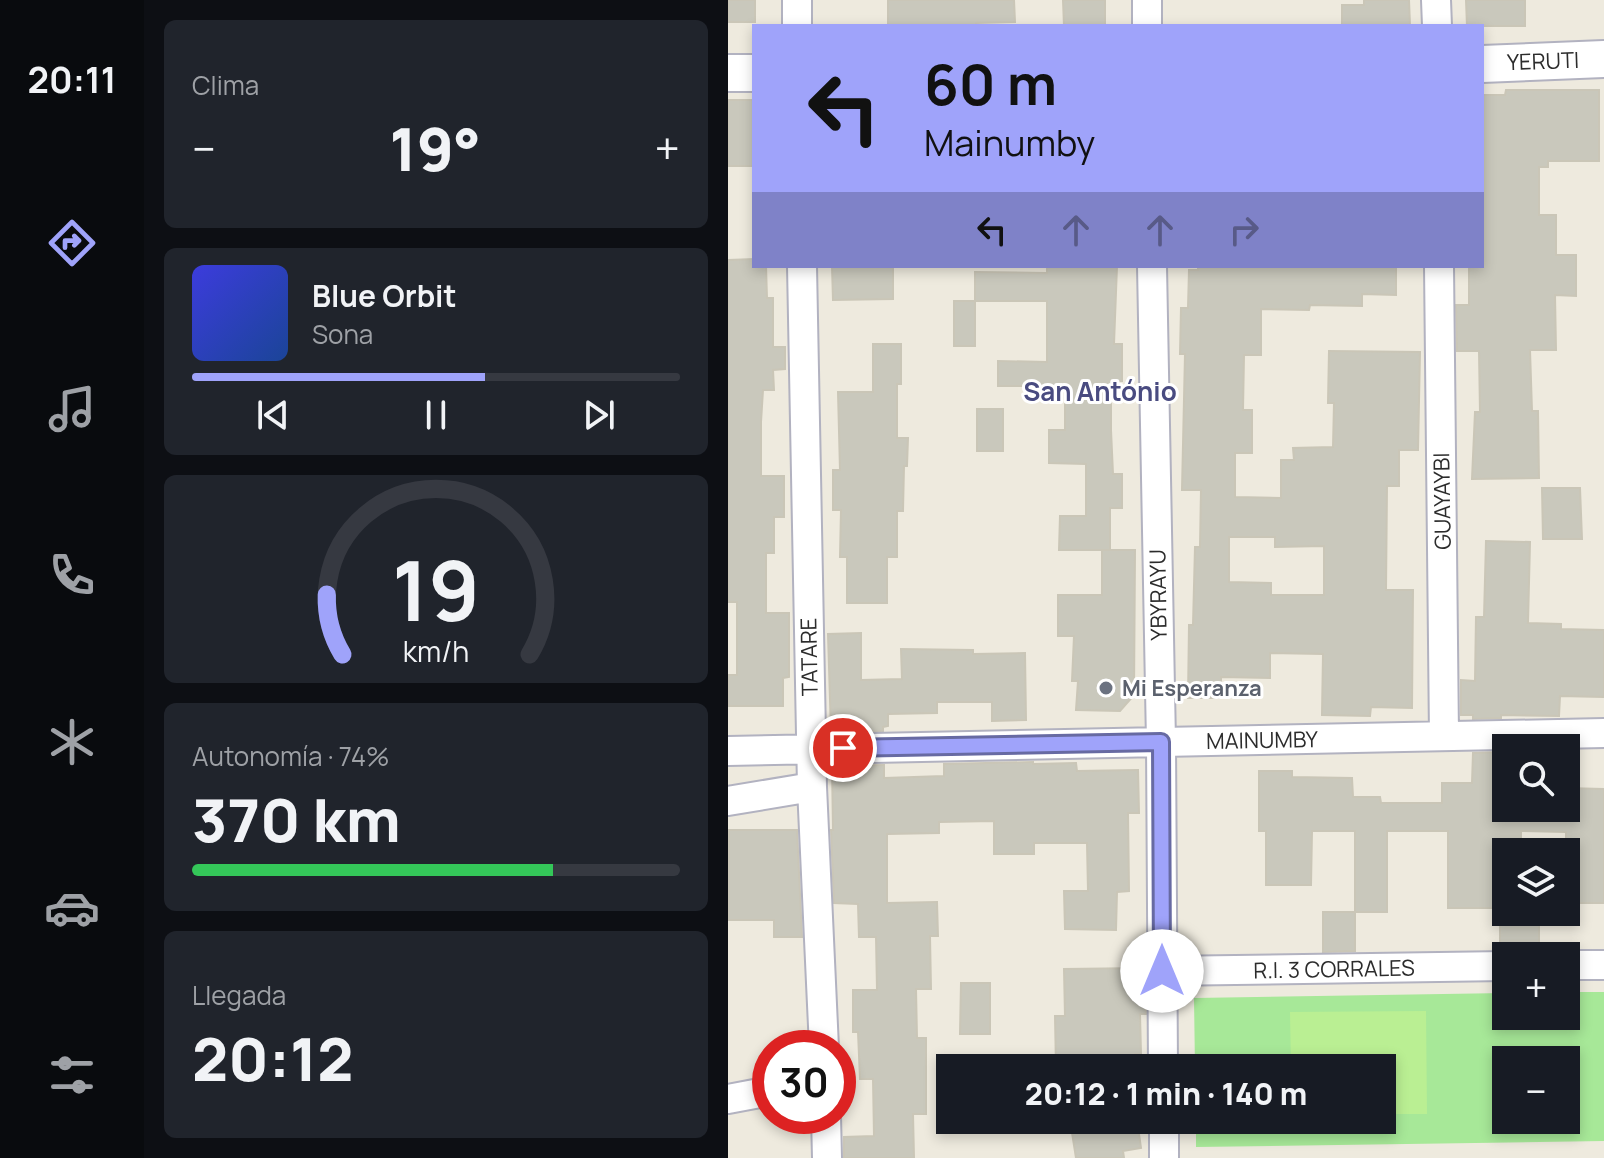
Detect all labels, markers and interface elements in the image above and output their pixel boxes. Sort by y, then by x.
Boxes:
text: 60 m [924,45,1057,122]
street label: YERUTI [1506,45,1580,77]
text: 20:11 [28,55,117,104]
icon: left [792,56,896,160]
text: Clima [192,67,259,103]
text: 19° [389,107,481,189]
text: − [192,118,216,178]
text: + [655,118,680,178]
text: Mainumby [924,118,1095,167]
icon: left [970,208,1014,252]
icon: ahead [1054,208,1098,252]
icon: ahead [1138,208,1182,252]
icon: right [1222,208,1266,252]
icon: directions [44,215,100,271]
text: Blue Orbit [312,275,457,316]
text: Sona [312,316,373,352]
district label: San António [1023,373,1177,409]
icon: music [44,381,100,437]
icon: previous [251,393,295,437]
icon: pause [414,393,458,437]
icon: next [577,393,621,437]
street label: GUAYAYBI [1426,452,1458,550]
text: 19 [392,532,480,646]
icon: phone [44,547,100,603]
street label: YBYRAYU [1142,549,1174,641]
street label: TATARE [793,618,825,696]
text: km/h [403,632,469,671]
place label: Mi Esperanza [1122,673,1262,703]
marker: Mi Esperanza [1097,679,1115,697]
icon: climate [44,714,100,770]
pin [809,714,877,782]
street label: MAINUMBY [1206,724,1319,756]
icon: arrive [821,726,865,770]
map controls [1492,734,1580,1134]
button: search [1492,734,1580,822]
text: Autonomía · 74% [192,738,390,774]
text: 370 km [192,778,401,860]
button: layers [1492,838,1580,926]
icon: car [44,880,100,936]
position arrow [1120,929,1204,1013]
button: + [1492,942,1580,1030]
street label: R.I. 3 CORRALES [1253,953,1415,985]
text: Llegada [192,977,286,1013]
text: 20:12 [192,1017,354,1099]
speed limit sign: 30 [752,1030,856,1134]
button: − [1492,1046,1580,1134]
icon: filters [44,1047,100,1103]
text: 20:12 · 1 min · 140 m [1025,1073,1307,1114]

